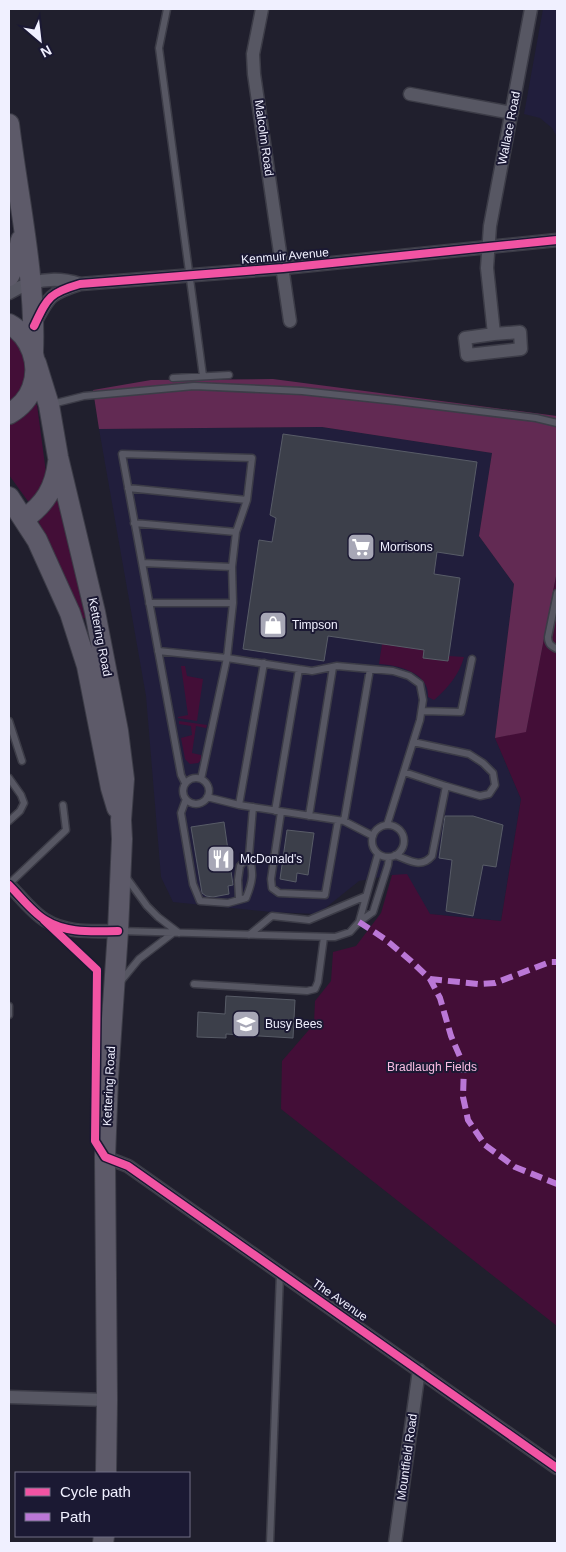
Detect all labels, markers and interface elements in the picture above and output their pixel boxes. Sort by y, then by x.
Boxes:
north arrow [15,15,65,65]
text: N [38,42,54,61]
street label: Wallace Road [495,90,523,166]
street label: Malcolm Road [252,99,276,177]
street label: Kenmuir Avenue [241,245,330,267]
supermarket icon: Morrisons [346,532,376,562]
place label: Morrisons [380,540,433,554]
street label: Kettering Road [85,596,115,678]
shop icon: Timpson [258,610,288,640]
place label: Timpson [292,618,338,632]
restaurant icon: McDonald's [206,844,236,874]
place label: McDonald's [240,852,302,866]
school or university icon: Busy Bees [231,1009,261,1039]
place label: Busy Bees [265,1017,322,1031]
street label: Kettering Road [100,1046,118,1126]
park label: Bradlaugh Fields [387,1060,477,1074]
street label: The Avenue [310,1276,370,1324]
street label: Mountfield Road [394,1413,420,1501]
legend [15,1472,190,1537]
text: Cycle path [60,1483,131,1500]
text: Path [60,1508,91,1525]

